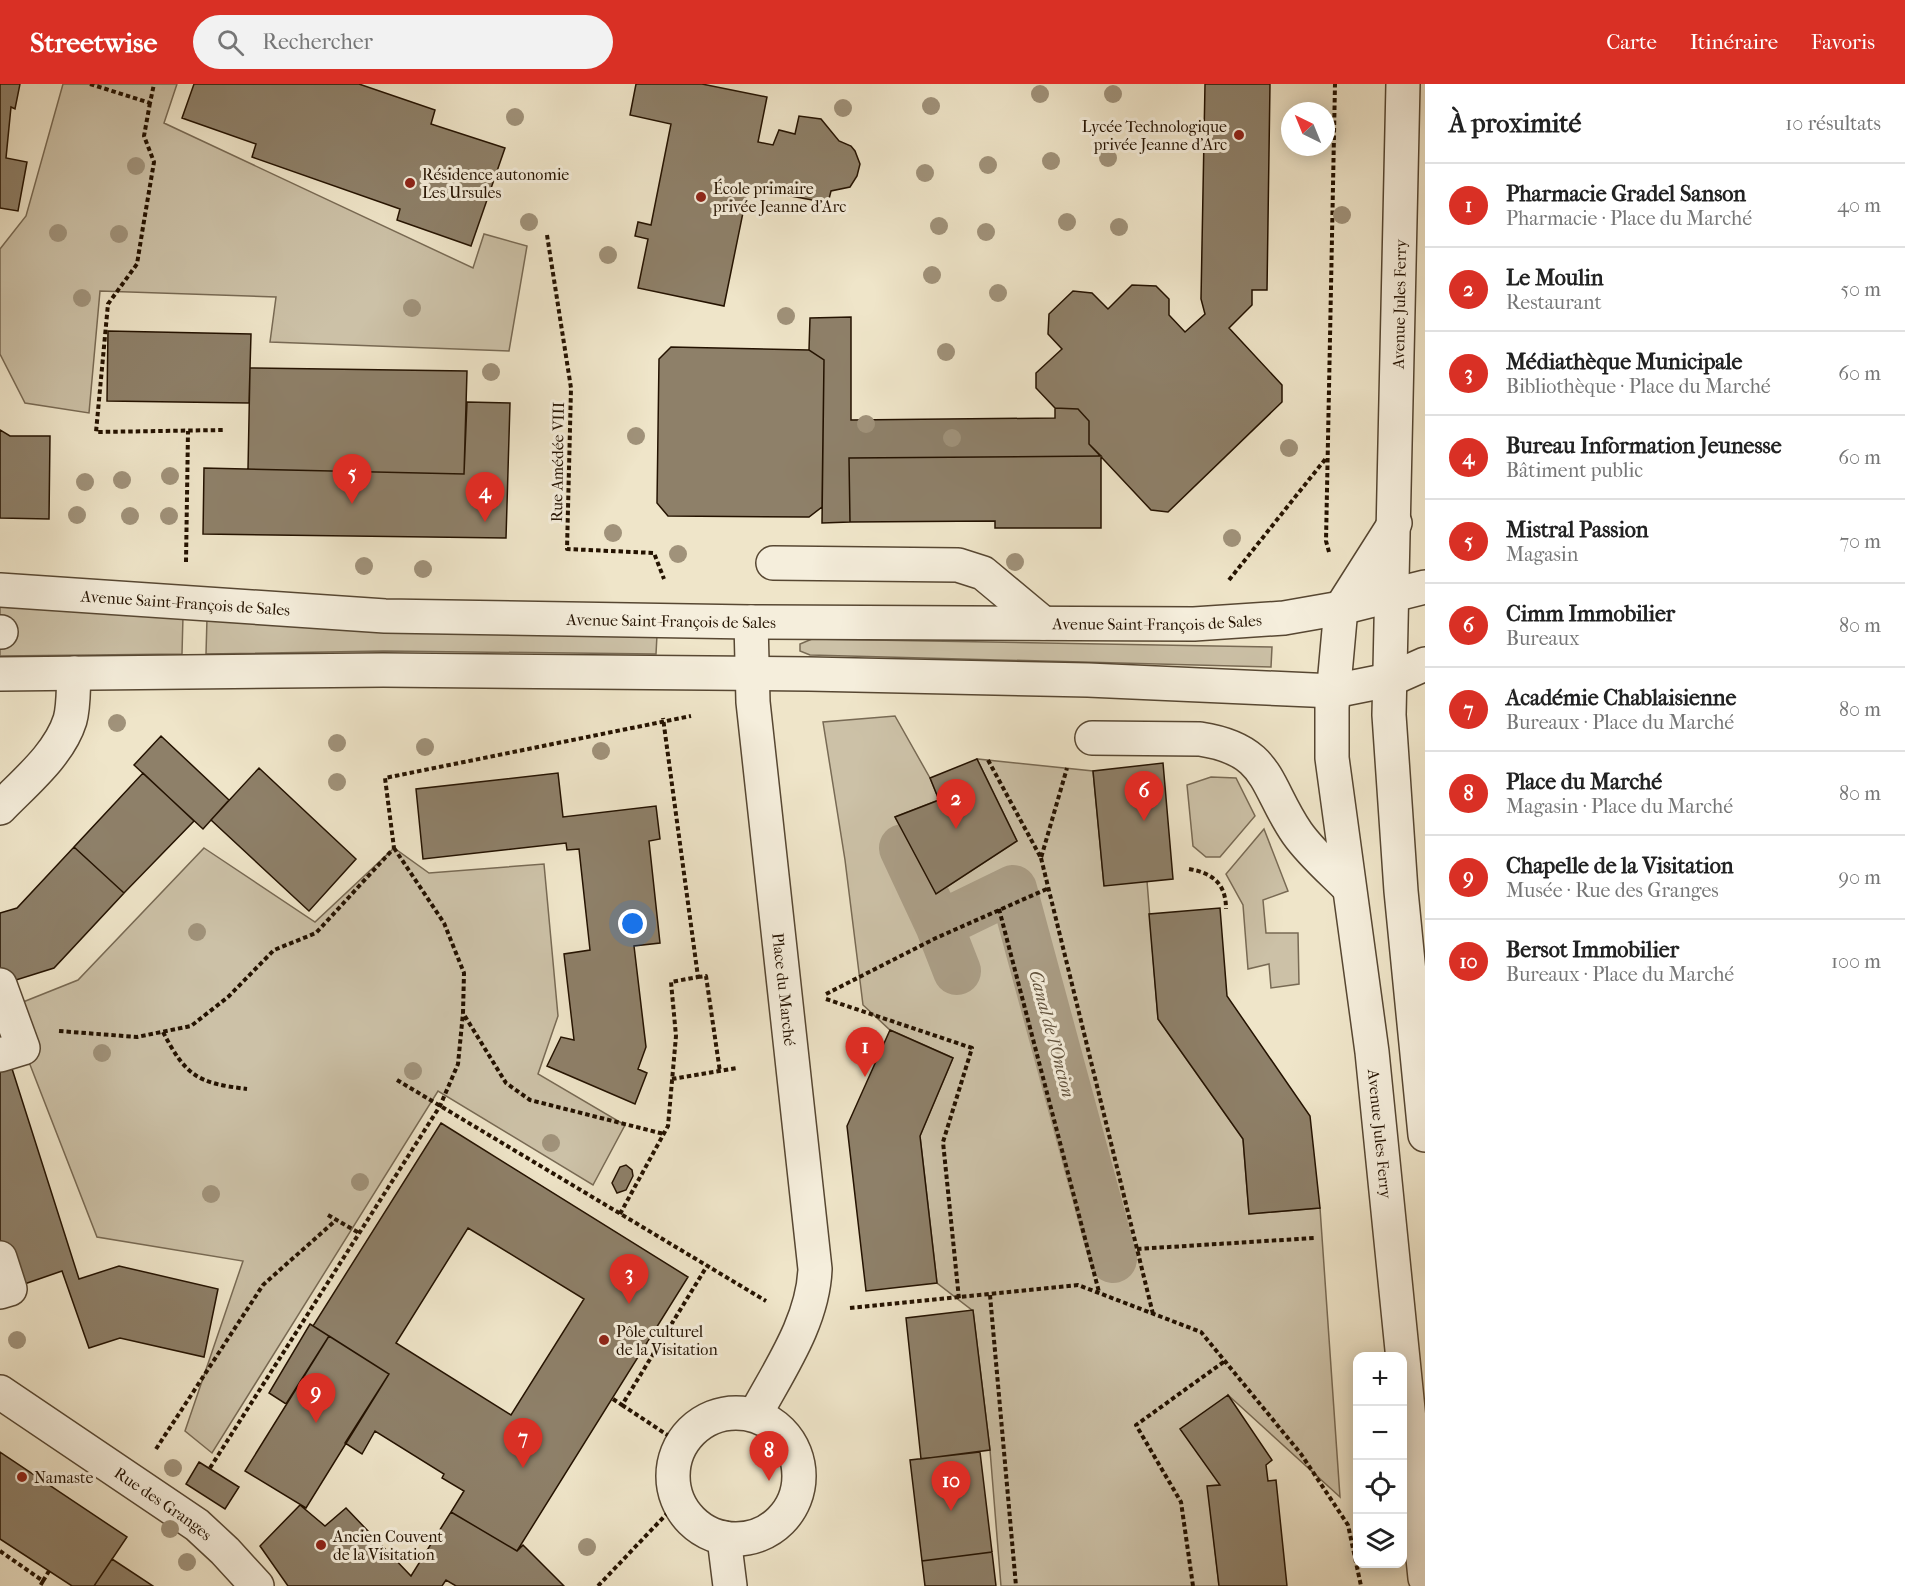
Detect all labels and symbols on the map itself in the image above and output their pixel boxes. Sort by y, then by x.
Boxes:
north arrow [1281,102,1335,156]
place label: Lycée Technologique privée Jeanne d'Arc [1082,117,1227,154]
marker: Lycée Technologique privée Jeanne d'Arc [1232,128,1246,142]
place label: Résidence autonomie Les Ursules [422,165,569,202]
marker: Résidence autonomie Les Ursules [403,176,417,190]
place label: École primaire privée Jeanne d'Arc [712,178,846,216]
marker: École primaire privée Jeanne d'Arc [694,190,708,204]
street label: Avenue Jules Ferry [1389,238,1410,370]
street label: Rue Amédée VIII [547,402,568,522]
pin: 5 [332,454,372,504]
pin: 4 [466,472,504,522]
street label: Avenue Saint-François de Sales [79,586,291,620]
street label: Avenue Saint-François de Sales [565,610,776,632]
street label: Avenue Saint-François de Sales [1051,610,1262,634]
pin: 6 [1124,772,1164,821]
pin: 2 [936,780,976,829]
your location [618,909,647,938]
street label: Place du Marché [768,932,800,1047]
water label: Canal de l'Oncion [1024,968,1079,1100]
pin: 1 [846,1028,884,1077]
street label: Avenue Jules Ferry [1364,1067,1396,1200]
pin: 3 [610,1254,648,1304]
place label: Pôle culturel de la Visitation [616,1322,718,1359]
marker: Pôle culturel de la Visitation [597,1333,611,1347]
pin: 9 [296,1374,336,1423]
pin: 7 [504,1418,542,1468]
pin: 8 [750,1432,788,1481]
pin: 10 [932,1462,970,1511]
street label: Rue des Granges [111,1463,216,1544]
place label: Namaste [34,1468,94,1487]
marker: Namaste [15,1470,29,1484]
place label: Ancien Couvent de la Visitation [332,1527,443,1564]
marker: Ancien Couvent de la Visitation [314,1538,328,1552]

